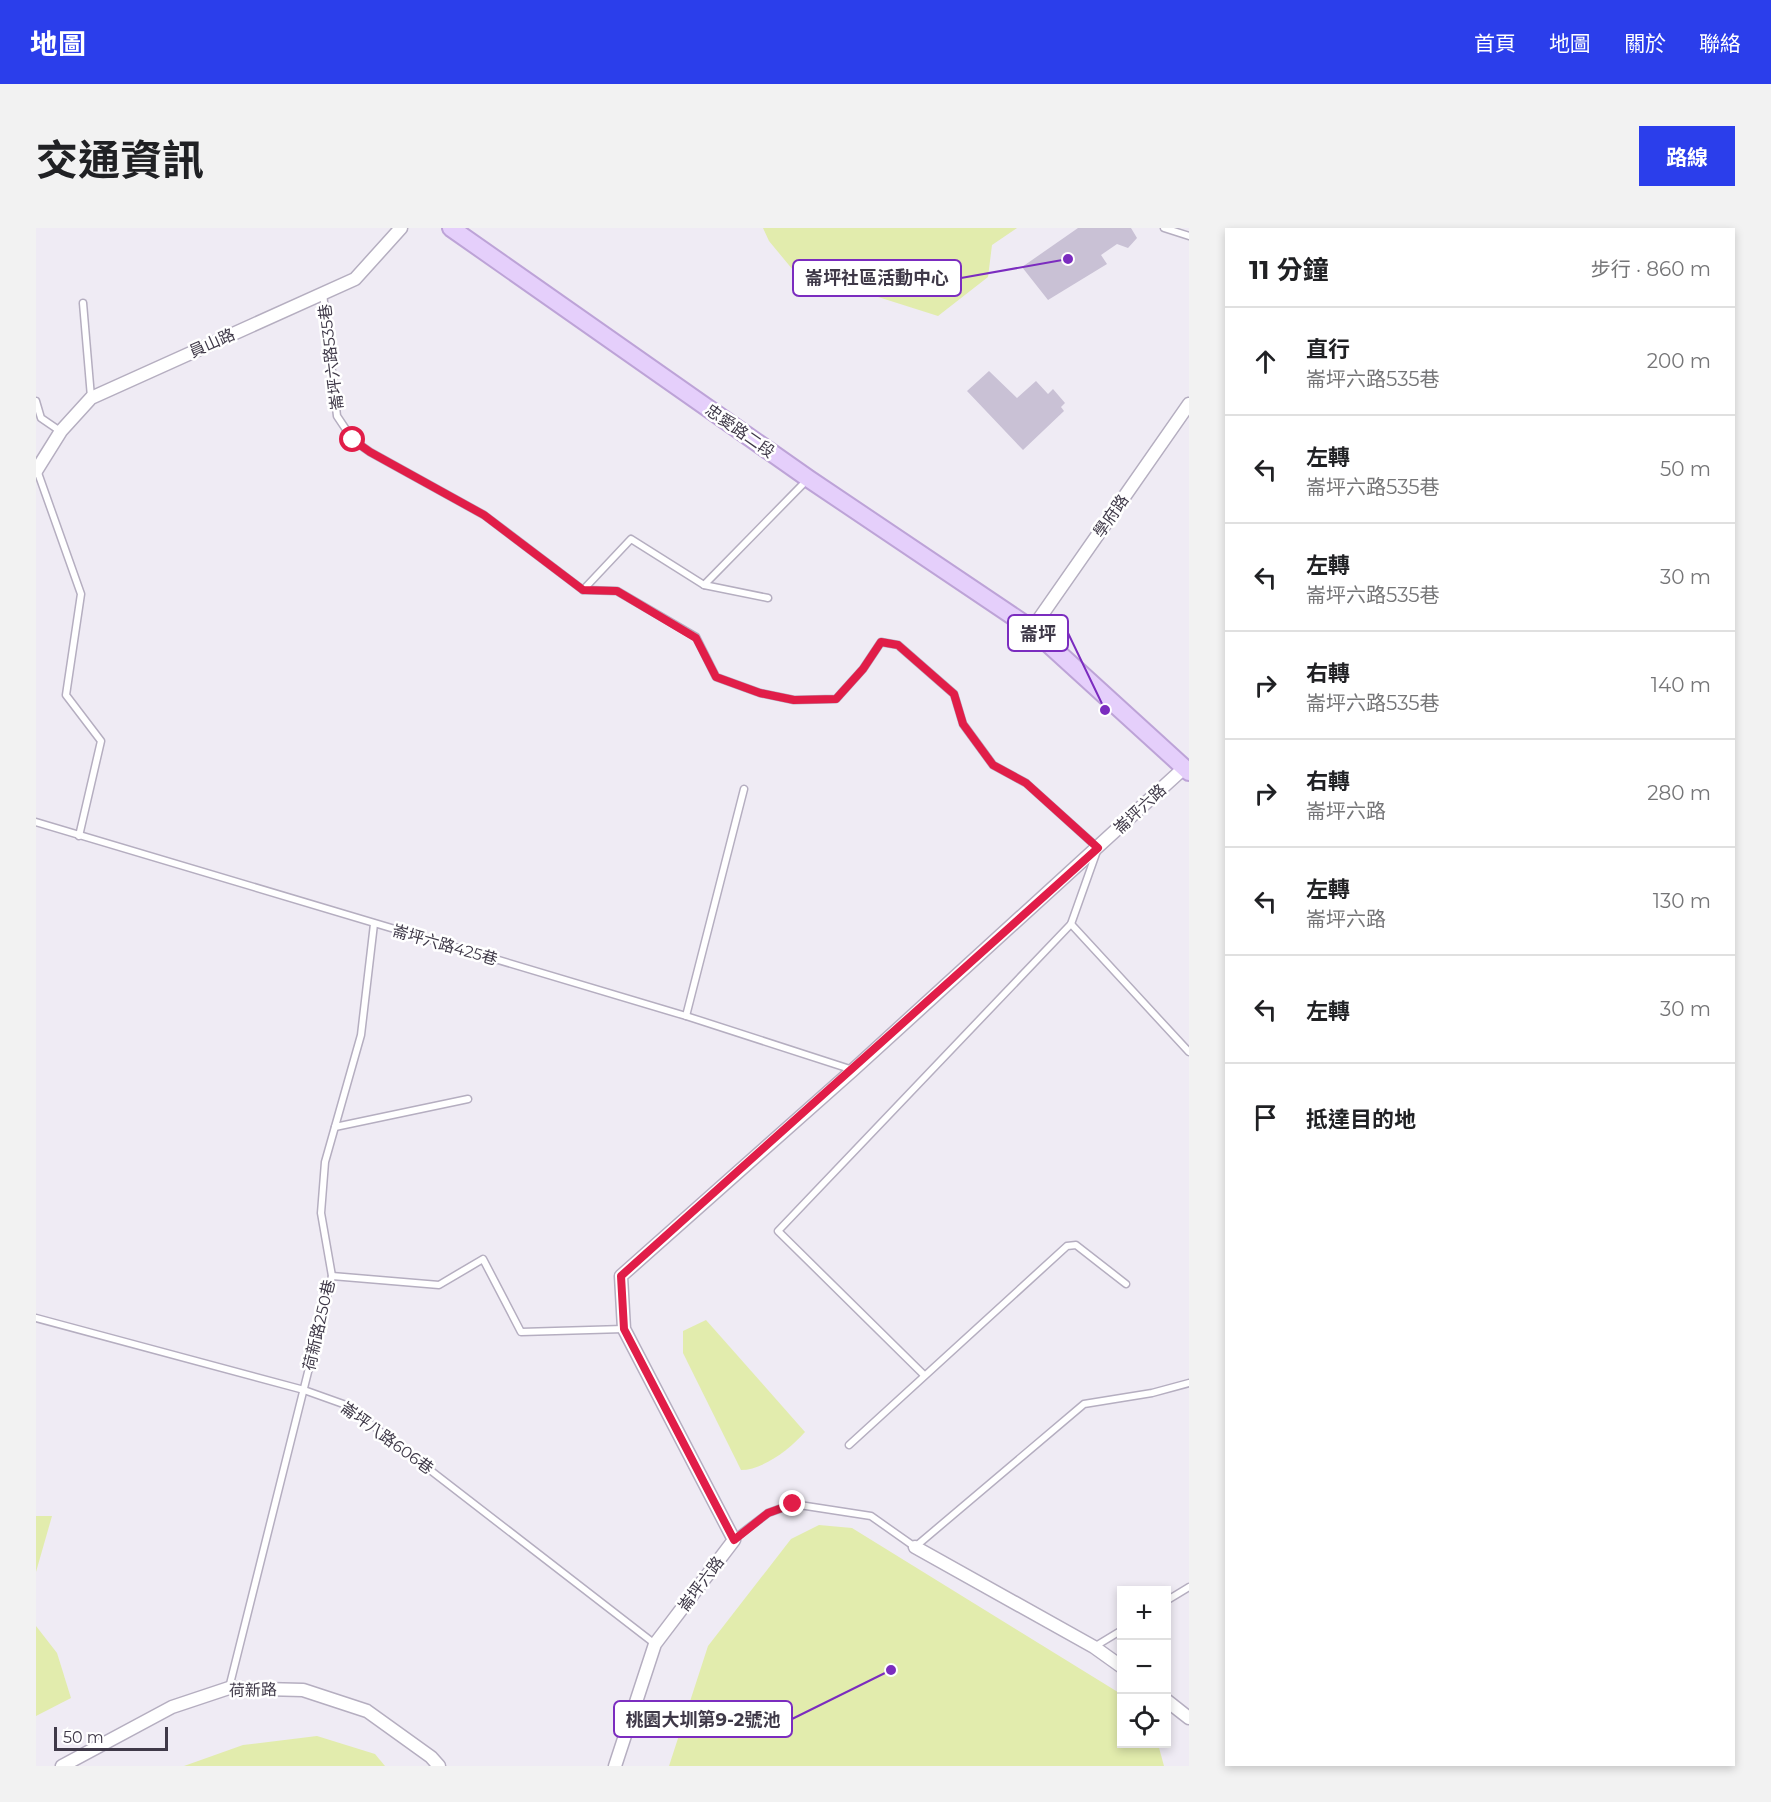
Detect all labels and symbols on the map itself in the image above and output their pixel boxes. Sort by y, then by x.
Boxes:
callout: 崙坪社區活動中心 [793,260,961,296]
text: 崙坪社區活動中心 [805,267,949,289]
street label: 崙坪六路535巷 [315,303,347,411]
street label: 員山路 [186,325,238,361]
street label: 忠愛路二段 [702,400,778,462]
route start [339,426,365,452]
street label: 學府路 [1089,491,1133,541]
callout: 崙坪 [1008,615,1068,651]
text: 崙坪 [1020,623,1056,645]
street label: 崙坪六路 [1110,780,1170,838]
street label: 崙坪六路425巷 [390,921,500,969]
street label: 荷新路250巷 [299,1278,339,1372]
street label: 崙坪八路606巷 [337,1398,437,1478]
route end [779,1490,805,1516]
street label: 崙坪六路 [674,1553,728,1615]
street label: 荷新路 [229,1680,277,1700]
callout: 桃園大圳第9-2號池 [614,1701,792,1737]
text: 桃園大圳第9-2號池 [626,1709,780,1731]
scale bar [54,1724,168,1752]

